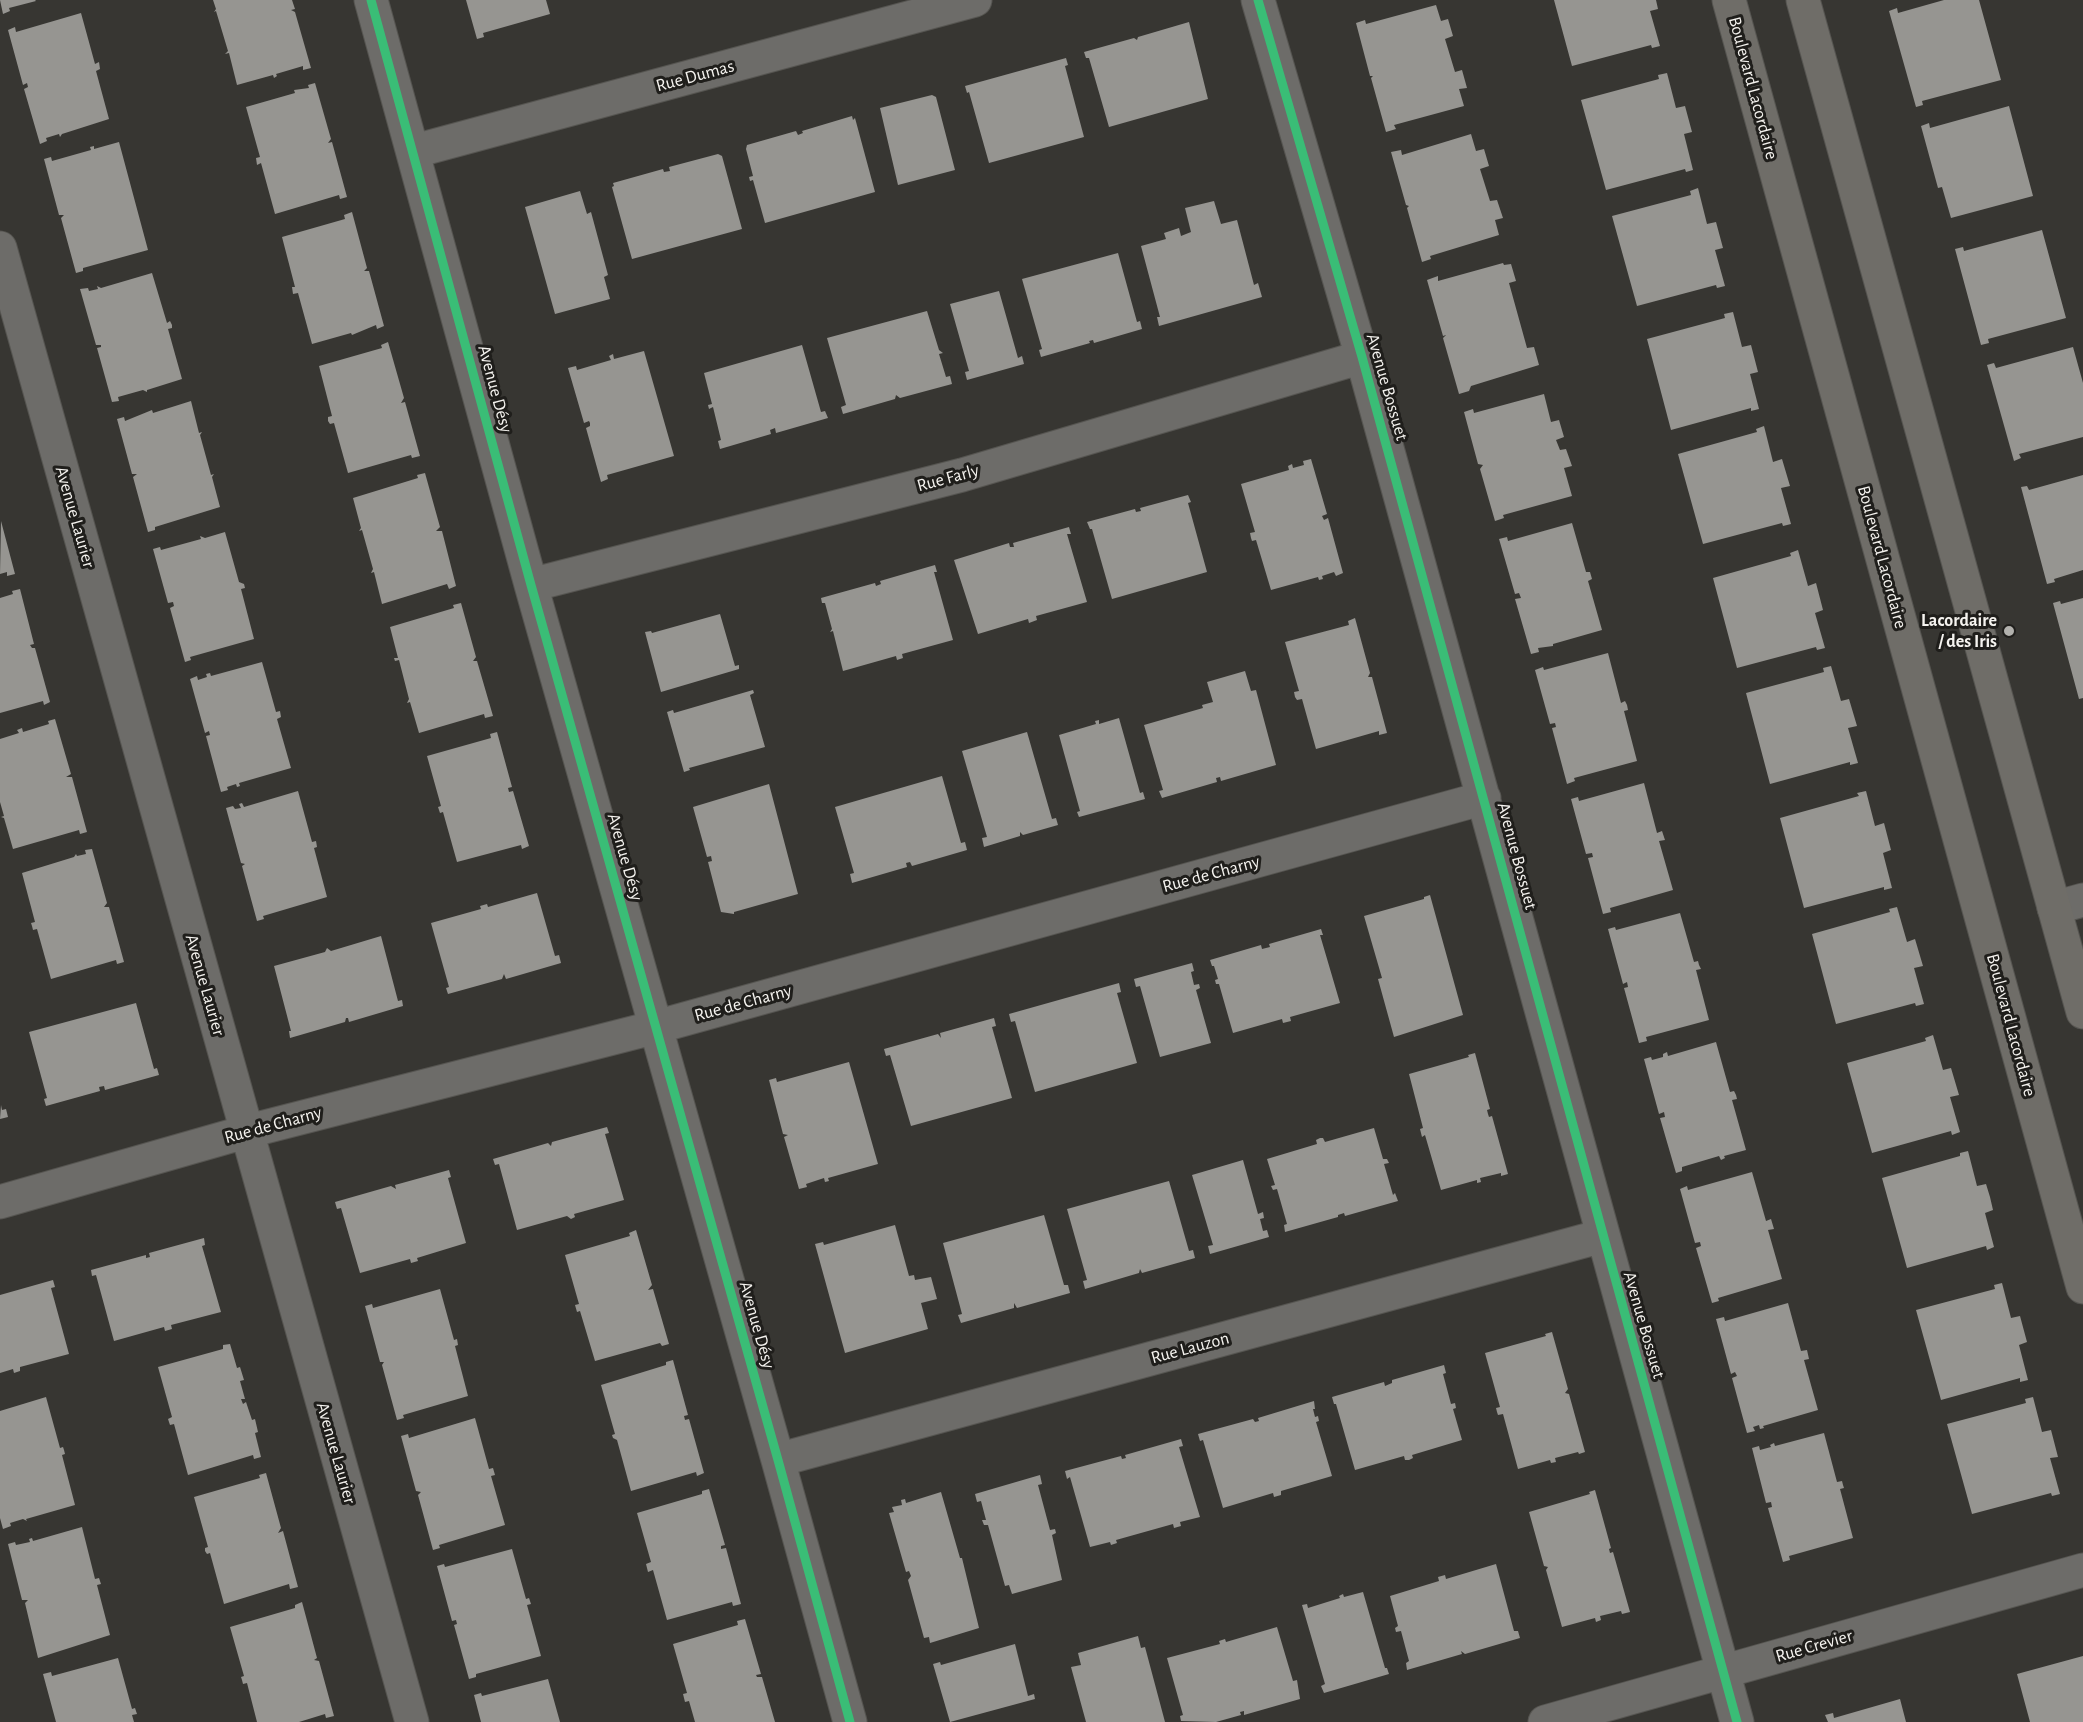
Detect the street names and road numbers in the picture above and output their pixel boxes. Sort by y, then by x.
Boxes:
street label: Boulevard Lacordaire [1724,14,1782,162]
street label: Rue Dumas [654,55,736,97]
street label: Avenue Bossuet [1361,331,1413,443]
street label: Avenue Désy [473,343,517,435]
street label: Rue Farly [915,459,981,497]
street label: Avenue Laurier [50,464,100,570]
street label: Boulevard Lacordaire [1853,483,1911,631]
street label: Avenue Bossuet [1492,800,1542,912]
street label: Avenue Désy [602,811,648,903]
street label: Rue de Charny [1160,851,1262,897]
street label: Avenue Laurier [180,932,230,1038]
street label: Boulevard Lacordaire [1982,951,2040,1099]
street label: Rue de Charny [692,980,794,1026]
street label: Rue de Charny [222,1102,324,1148]
street label: Avenue Bossuet [1618,1269,1670,1381]
street label: Avenue Désy [734,1279,780,1371]
street label: Rue Lauzon [1148,1327,1232,1369]
street label: Avenue Laurier [311,1400,361,1506]
street label: Rue Crevier [1773,1625,1855,1667]

